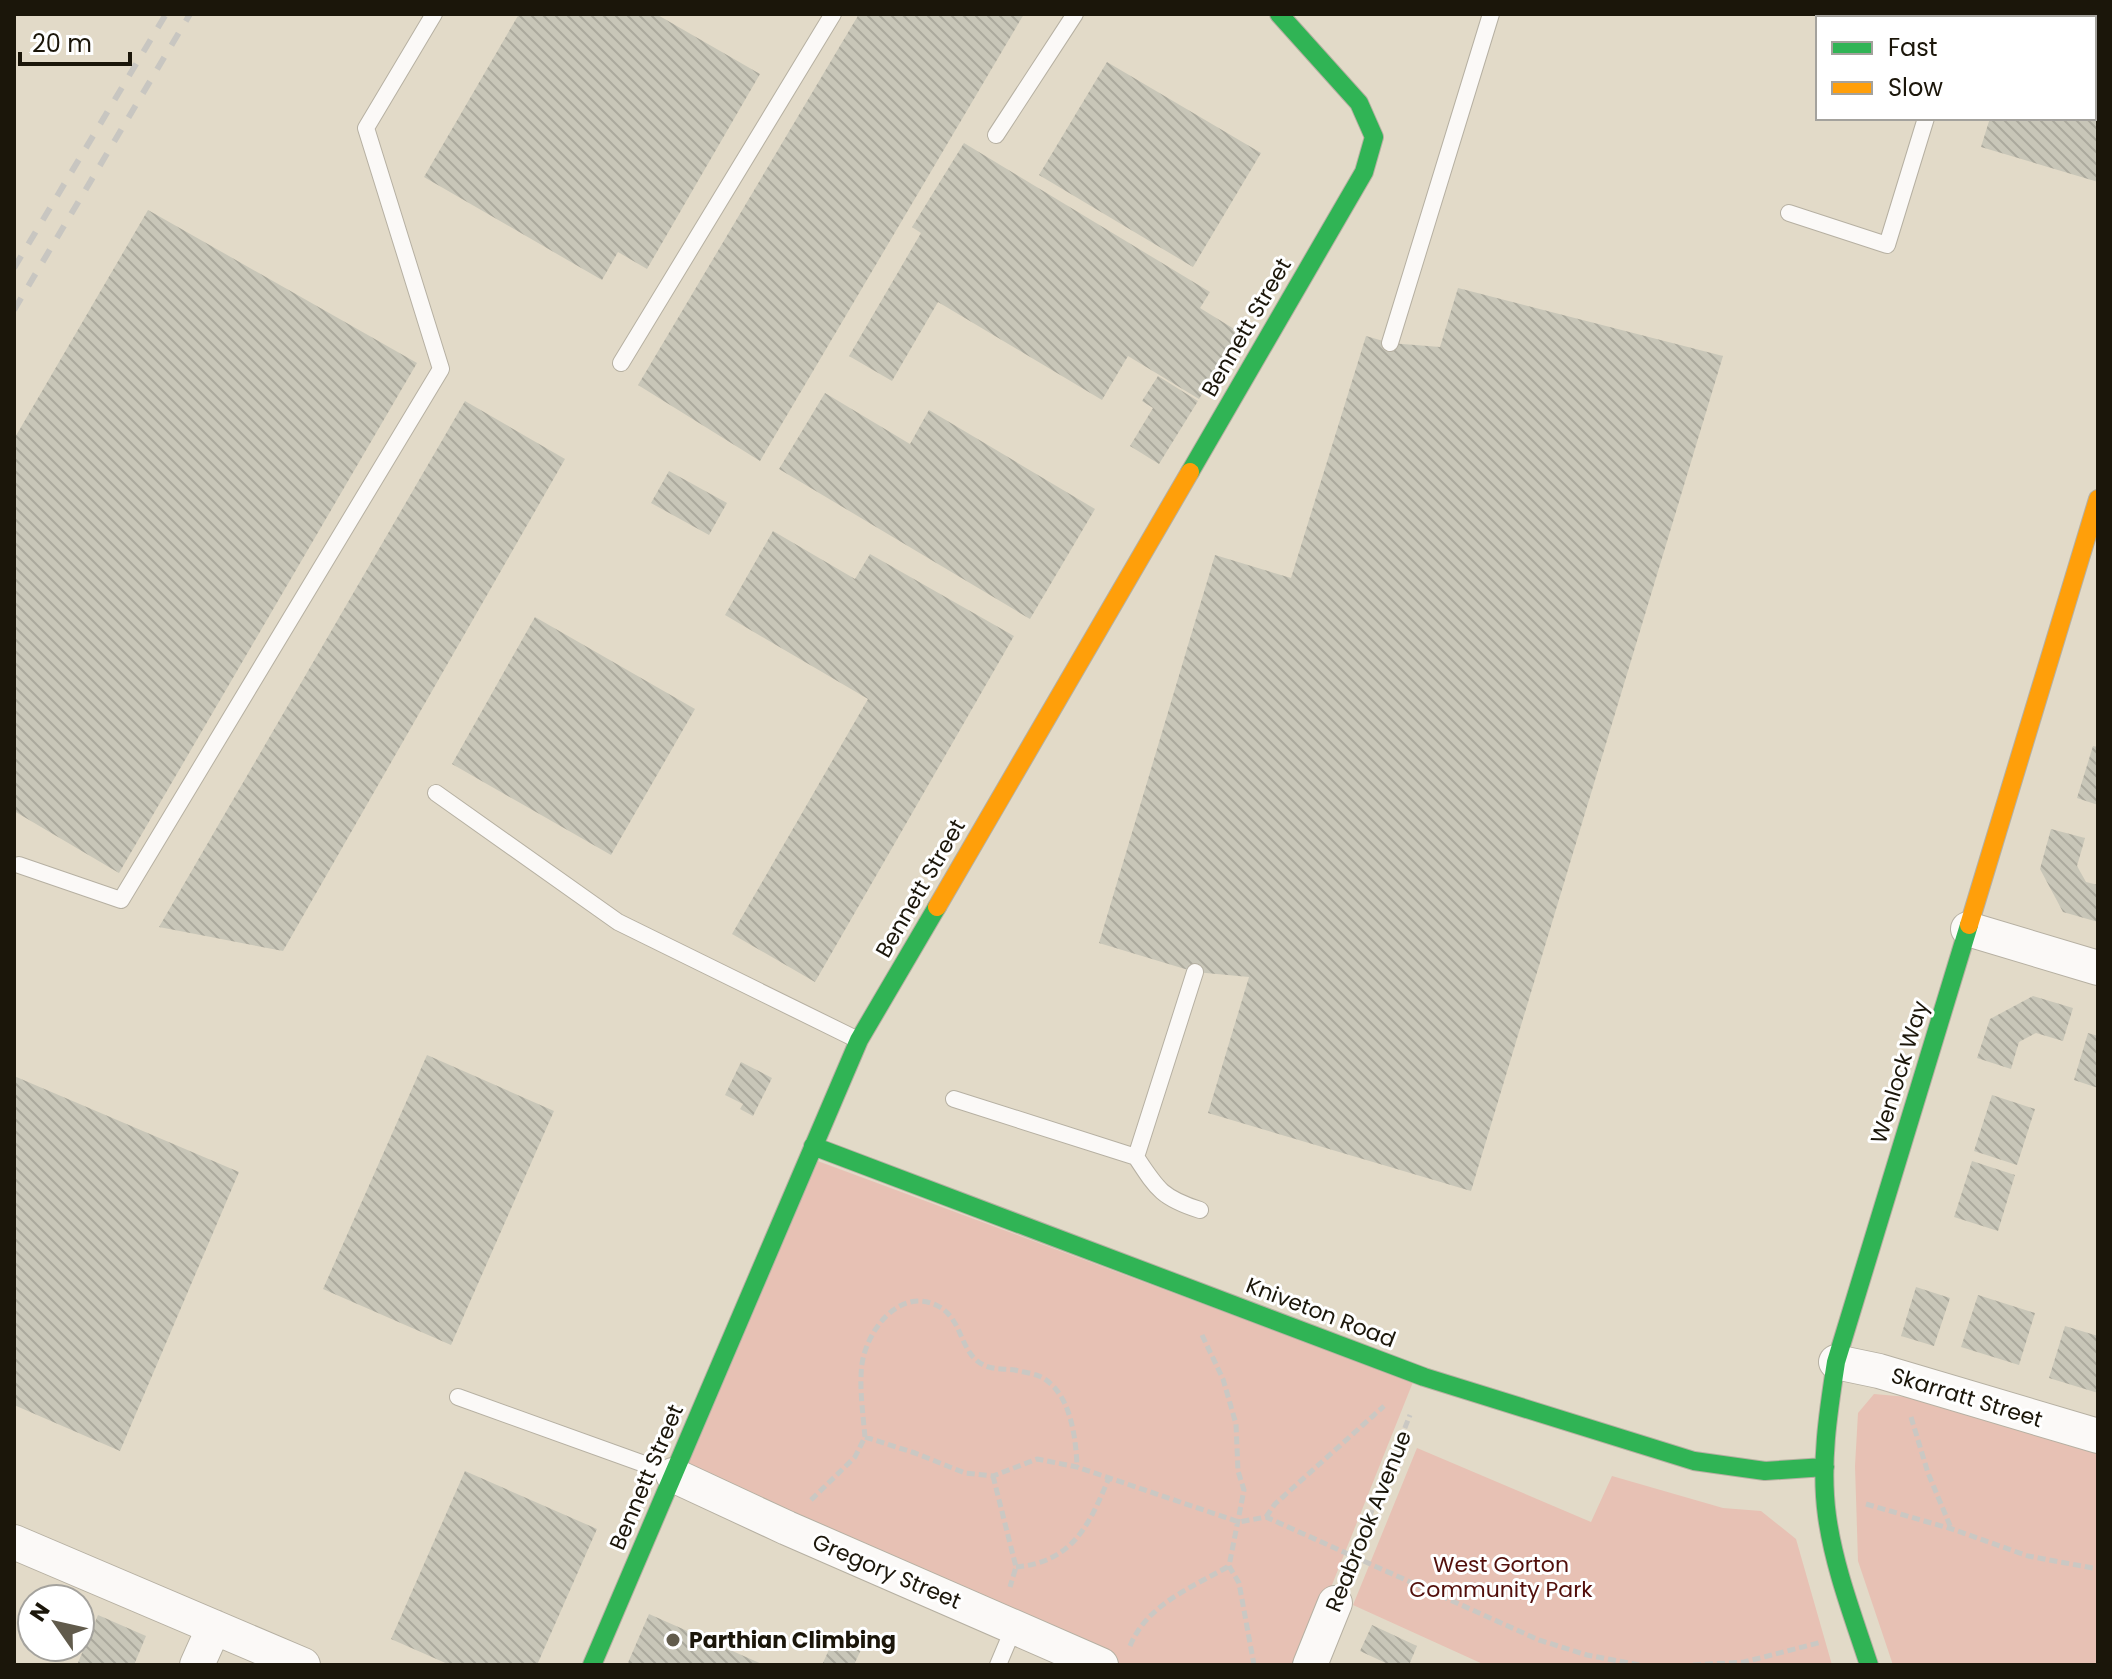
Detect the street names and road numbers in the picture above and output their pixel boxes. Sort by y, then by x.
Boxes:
street label: Bennett Street [1194,252,1299,402]
street label: Bennett Street [868,813,973,963]
street label: Wenlock Way [1863,996,1936,1147]
street label: Kniveton Road [1242,1270,1400,1355]
street label: Skarratt Street [1887,1360,2046,1435]
street label: Bennett Street [602,1400,691,1555]
street label: Reabrook Avenue [1318,1426,1419,1616]
street label: Gregory Street [808,1526,966,1617]

